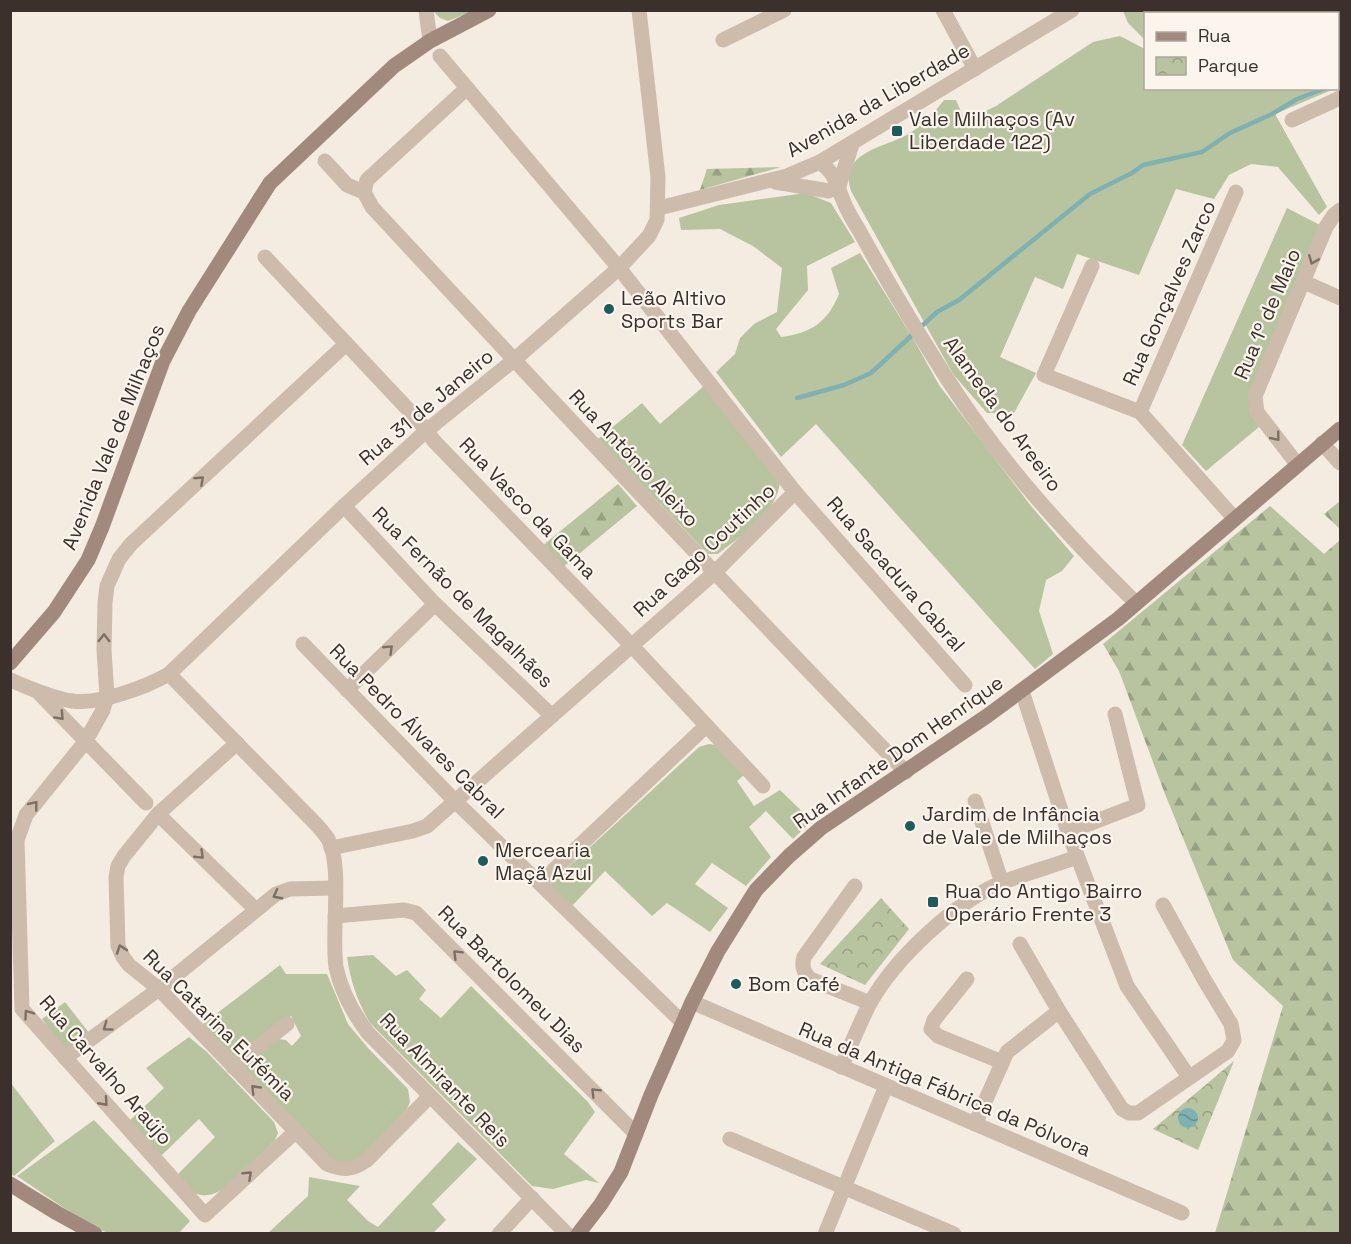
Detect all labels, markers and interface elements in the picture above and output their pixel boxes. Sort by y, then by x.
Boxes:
legend [1144,12,1339,90]
text: Rua [1198,24,1231,47]
street label: Avenida da Liberdade [782,37,974,163]
text: Parque [1198,54,1259,77]
place label: Vale Milhaços (Av Liberdade 122) [909,106,1075,155]
marker: Vale Milhaços (Av Liberdade 122) [890,124,904,138]
street label: Rua Gonçalves Zarco [1116,196,1222,390]
street label: Rua 1º de Maio [1228,245,1306,383]
one-way arrow [1307,255,1320,265]
place label: Leão Altivo Sports Bar [621,285,726,334]
marker: Leão Altivo Sports Bar [602,302,616,316]
street label: Avenida Vale de Milhaços [56,320,170,554]
street label: Alameda do Areeiro [938,331,1068,497]
street label: Rua 31 de Janeiro [353,343,499,471]
street label: Rua António Aleixo [563,384,705,532]
one-way arrow [1268,430,1279,441]
street label: Rua Vasco da Gama [454,432,602,584]
one-way arrow [194,476,204,487]
street label: Rua Gago Coutinho [628,478,780,622]
street label: Rua Sacadura Cabral [821,491,971,657]
street label: Rua Fernão de Magalhães [367,501,559,693]
one-way arrow [98,634,110,643]
street label: Rua Pedro Álvares Cabral [324,638,510,824]
one-way arrow [382,645,392,656]
street label: Rua Infante Dom Henrique [788,669,1008,835]
one-way arrow [53,709,64,720]
one-way arrow [27,800,38,811]
place label: Jardim de Infância de Vale de Milhaços [922,801,1112,850]
marker: Jardim de Infância de Vale de Milhaços [903,819,917,833]
place label: Mercearia Maçã Azul [495,837,592,886]
one-way arrow [193,848,204,859]
marker: Mercearia Maçã Azul [476,854,490,868]
place label: Rua do Antigo Bairro Operário Frente 3 [945,878,1142,927]
one-way arrow [273,888,283,899]
marker: Rua do Antigo Bairro Operário Frente 3 [926,895,940,909]
street label: Rua Bartolomeu Dias [433,900,591,1058]
street label: Rua Catarina Eufémia [138,944,300,1106]
one-way arrow [116,945,128,955]
one-way arrow [453,951,464,961]
place label: Bom Café [748,971,840,997]
marker: Bom Café [729,977,743,991]
street label: Rua Carvalho Araújo [34,990,178,1150]
street label: Rua Almirante Reis [374,1007,516,1153]
one-way arrow [24,1009,35,1020]
street label: Rua da Antiga Fábrica da Pólvora [795,1016,1095,1162]
one-way arrow [103,1020,114,1031]
one-way arrow [251,1086,262,1097]
one-way arrow [591,1089,602,1100]
one-way arrow [97,1095,108,1106]
one-way arrow [240,1172,251,1183]

